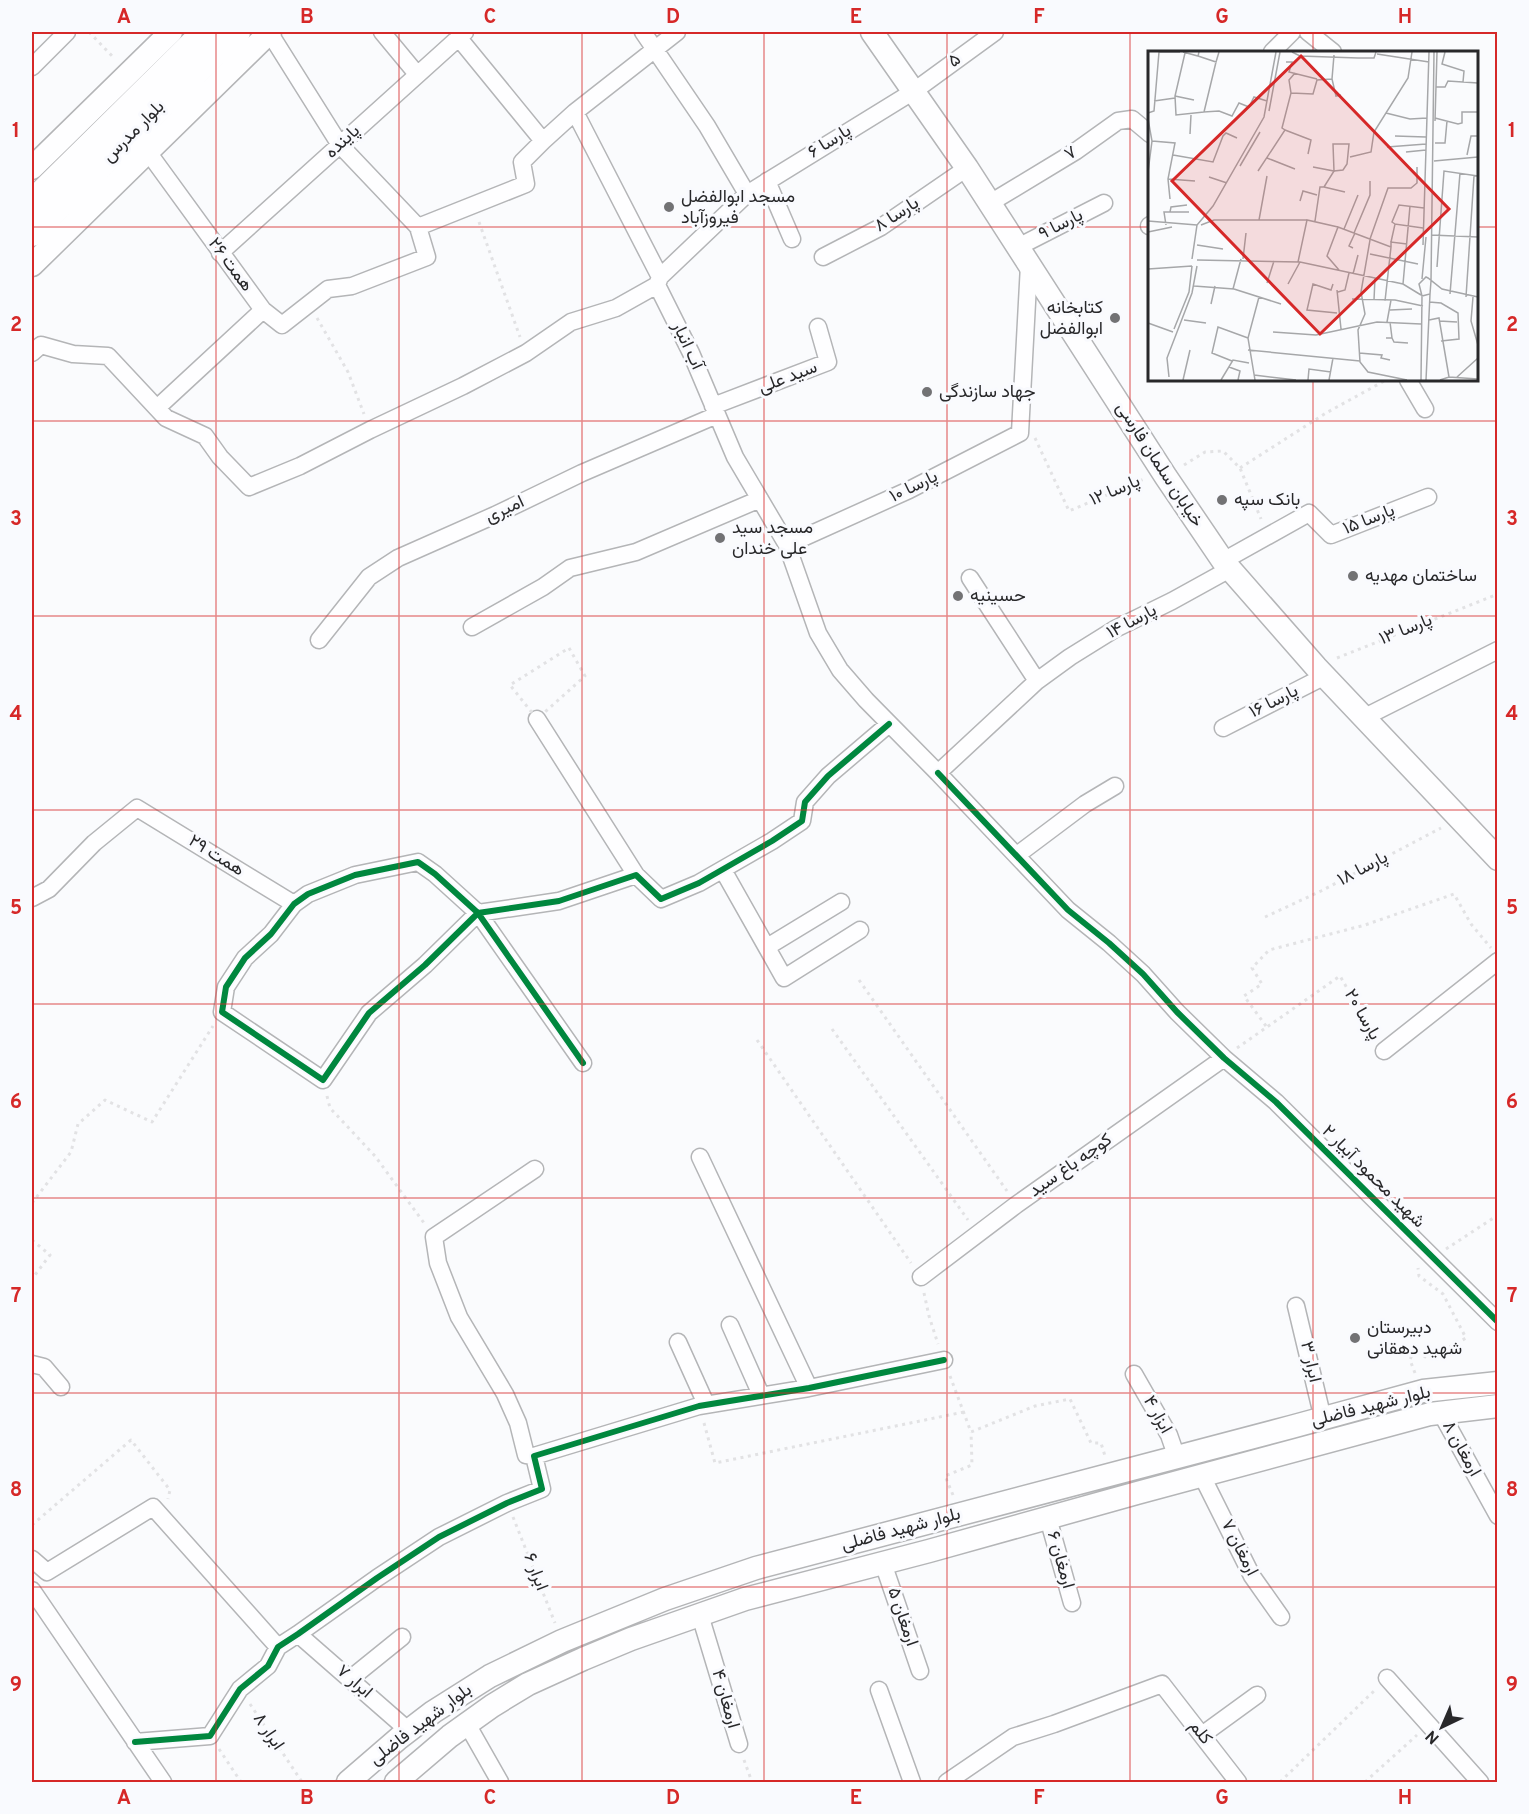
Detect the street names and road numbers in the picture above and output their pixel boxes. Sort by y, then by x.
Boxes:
street label: ۵ [944,49,966,73]
street label: بلوار مدرس [98,96,170,168]
street label: پاینده [321,120,365,164]
street label: پارسا ۶ [804,120,856,164]
street label: ۷ [1060,141,1082,167]
street label: پارسا ۸ [870,192,924,238]
street label: پارسا ۹ [1035,204,1087,246]
street label: همت ۲۶ [202,233,258,297]
street label: آب انبار [665,317,709,375]
street label: سید علی [755,356,821,400]
street label: خیابان سلمان فارسی [1110,398,1208,532]
street label: پارسا ۱۰ [886,465,942,509]
street label: پارسا ۱۲ [1086,470,1144,512]
street label: امیری [482,491,528,529]
street label: پارسا ۱۵ [1340,499,1398,541]
street label: پارسا ۱۴ [1103,599,1161,645]
street label: پارسا ۱۳ [1376,609,1436,651]
street label: پارسا ۱۶ [1246,680,1302,724]
street label: همت ۲۹ [184,830,248,882]
street label: پارسا ۱۸ [1334,846,1392,892]
street label: پارسا ۲۰ [1338,985,1386,1045]
street label: شهید محمود آبیار ۲ [1316,1120,1430,1234]
street label: کوچه باغ سید [1025,1129,1117,1203]
street label: ابرار ۳ [1294,1339,1326,1385]
street label: بلوار شهید فاضلی [1309,1381,1433,1433]
street label: ابزار ۴ [1137,1392,1177,1438]
street label: ارمغان ۸ [1436,1417,1486,1481]
street label: بلوار شهید فاضلی [839,1503,963,1557]
street label: ارمغان ۷ [1215,1516,1263,1580]
street label: ارمغان ۶ [1041,1529,1079,1591]
street label: ابرار ۶ [517,1550,553,1594]
street label: ارمغان ۵ [881,1585,923,1649]
street label: ابرار ۷ [331,1660,377,1704]
street label: ارمغان ۴ [706,1667,744,1731]
street label: بلوار شهید فاضلی [365,1679,477,1771]
street label: ابرار ۸ [247,1709,289,1755]
street label: کلم [1183,1716,1217,1750]

